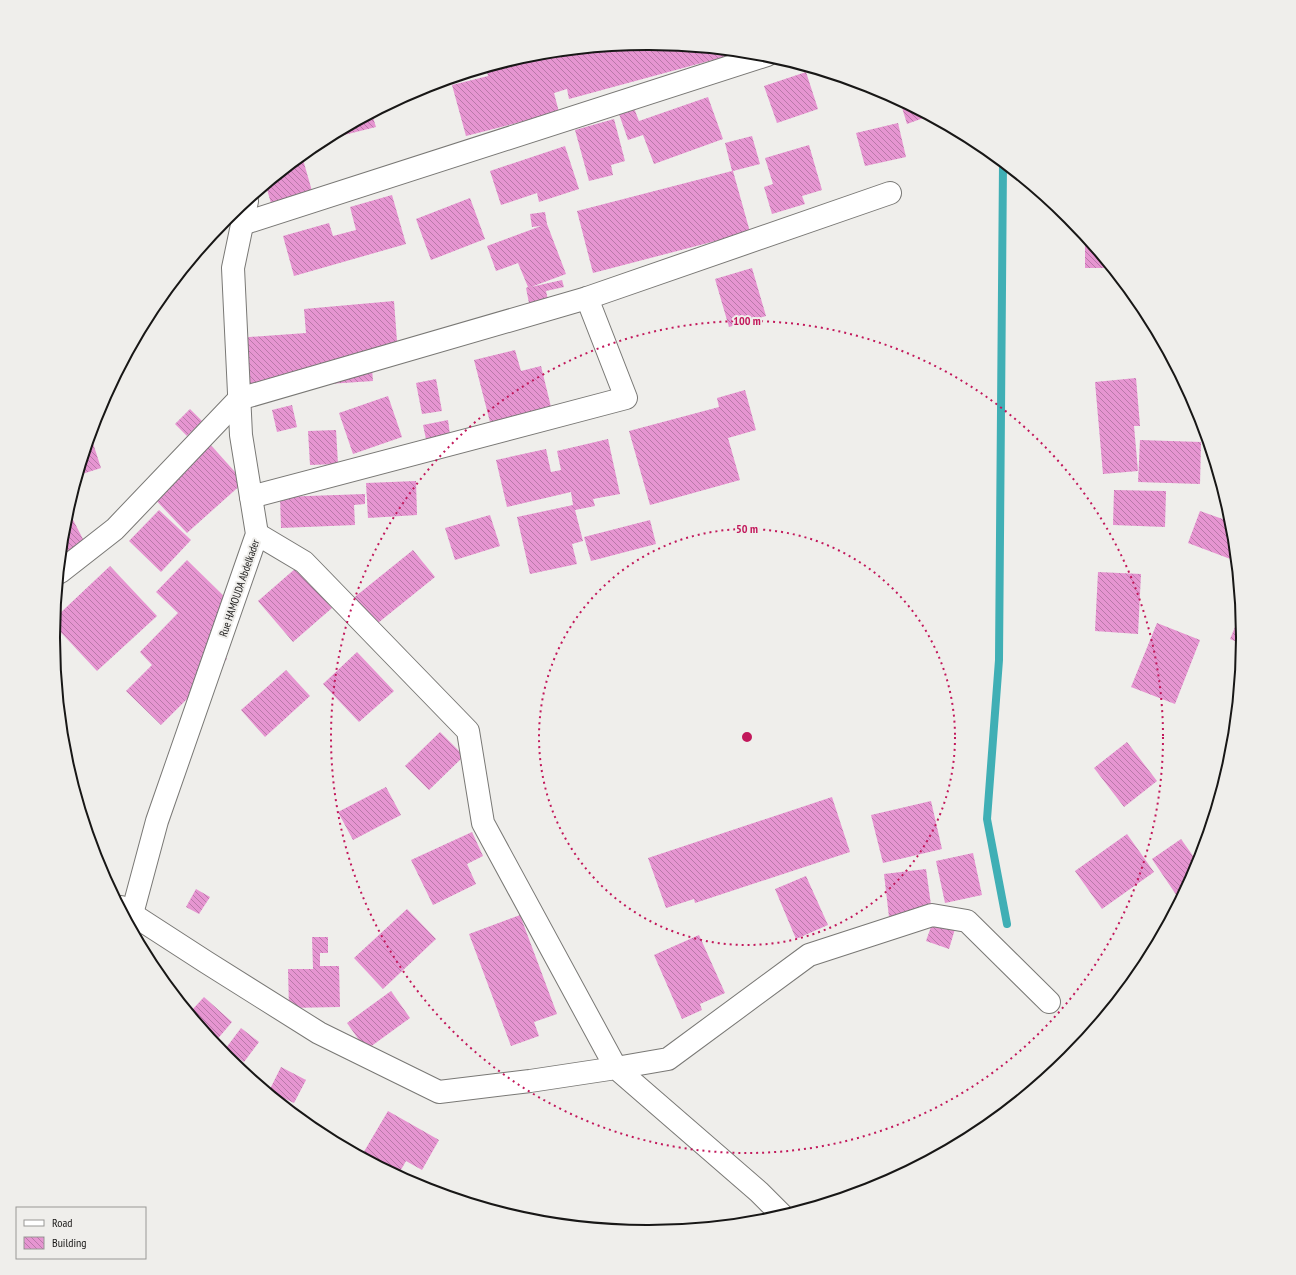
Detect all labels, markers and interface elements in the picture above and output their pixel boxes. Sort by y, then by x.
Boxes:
text: 100 m [733,313,761,328]
text: 50 m [736,521,758,536]
street label: Rue HAMOUDA Abdelkader [216,537,262,639]
centre of rings [740,730,754,744]
legend [16,1207,146,1259]
text: Road [52,1215,72,1230]
text: Building [52,1235,87,1250]

